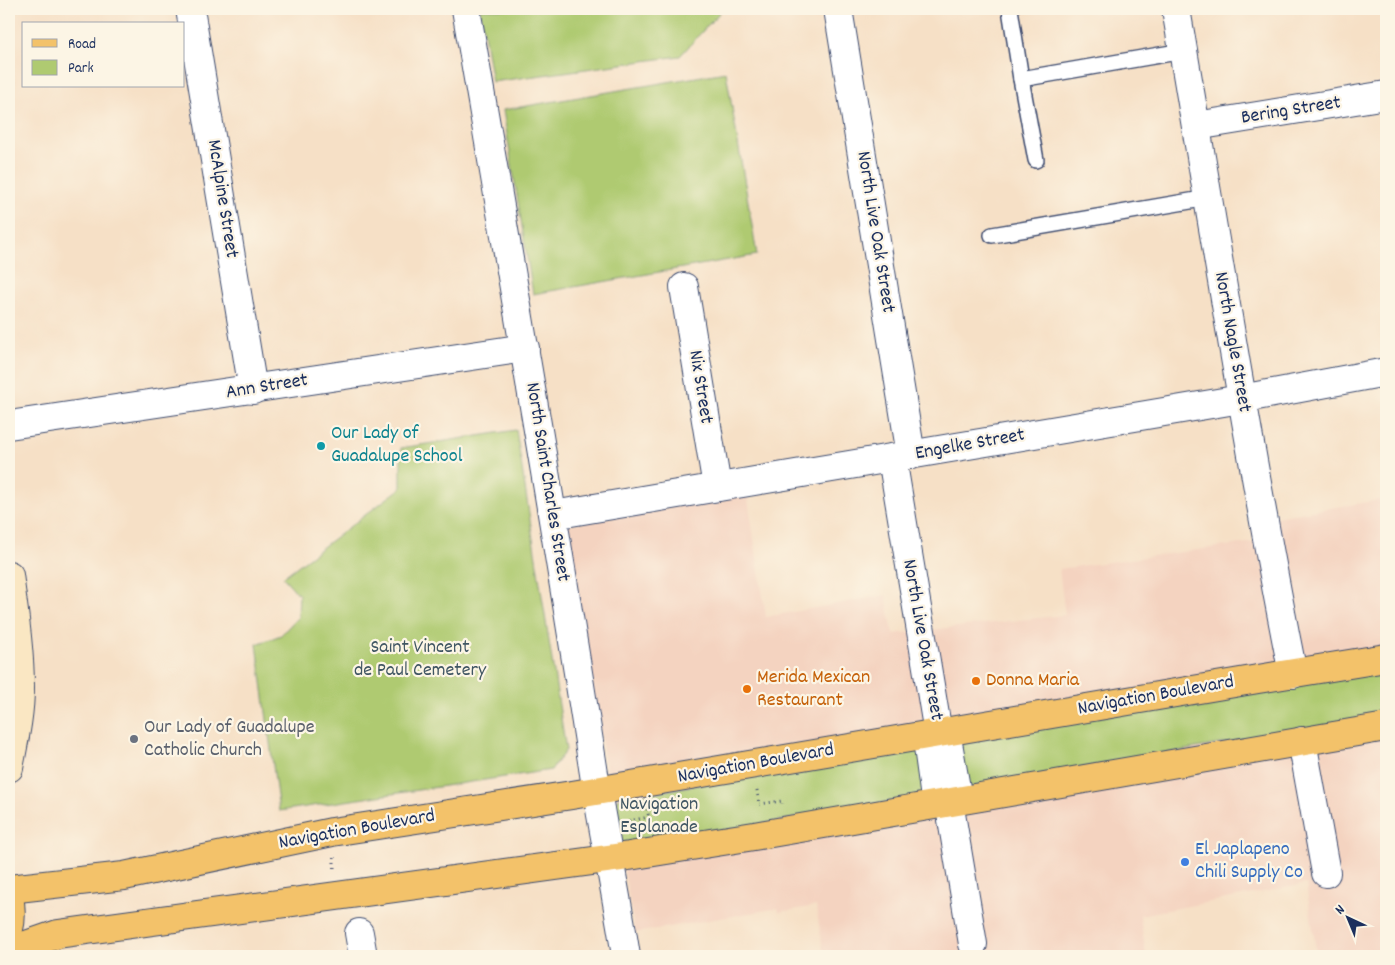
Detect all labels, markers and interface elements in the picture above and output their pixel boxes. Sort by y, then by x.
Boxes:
legend [22,22,185,88]
text: Road [68,34,96,56]
text: Park [68,58,94,80]
street label: Bering Street [1239,89,1343,133]
street label: McAlpine Street [199,138,245,260]
street label: North Live Oak Street [848,149,902,315]
street label: North Nagle Street [1206,270,1258,414]
street label: Nix Street [680,348,720,426]
street label: Ann Street [224,367,310,407]
street label: North Saint Charles Street [517,380,577,584]
place label: Our Lady of Guadalupe School [331,420,463,471]
street label: Engelke Street [913,422,1027,468]
marker: Our Lady of Guadalupe School [315,440,327,452]
street label: North Live Oak Street [894,557,950,723]
park label: Saint Vincent de Paul Cemetery [354,634,487,685]
place label: Merida Mexican Restaurant [757,664,870,715]
place label: Donna Maria [986,667,1080,695]
street label: Navigation Boulevard [1076,668,1236,724]
marker: Donna Maria [970,675,982,687]
marker: Merida Mexican Restaurant [741,683,753,695]
place label: Our Lady of Guadalupe Catholic Church [144,714,315,765]
marker: Our Lady of Guadalupe Catholic Church [128,733,140,745]
street label: Navigation Boulevard [676,736,836,792]
park label: Navigation Esplanade [620,791,698,842]
street label: Navigation Boulevard [277,802,437,858]
place label: El Japlapeno Chili Supply Co [1195,836,1303,887]
marker: El Japlapeno Chili Supply Co [1179,856,1191,868]
north arrow [1322,892,1372,942]
text: N [1331,900,1350,920]

